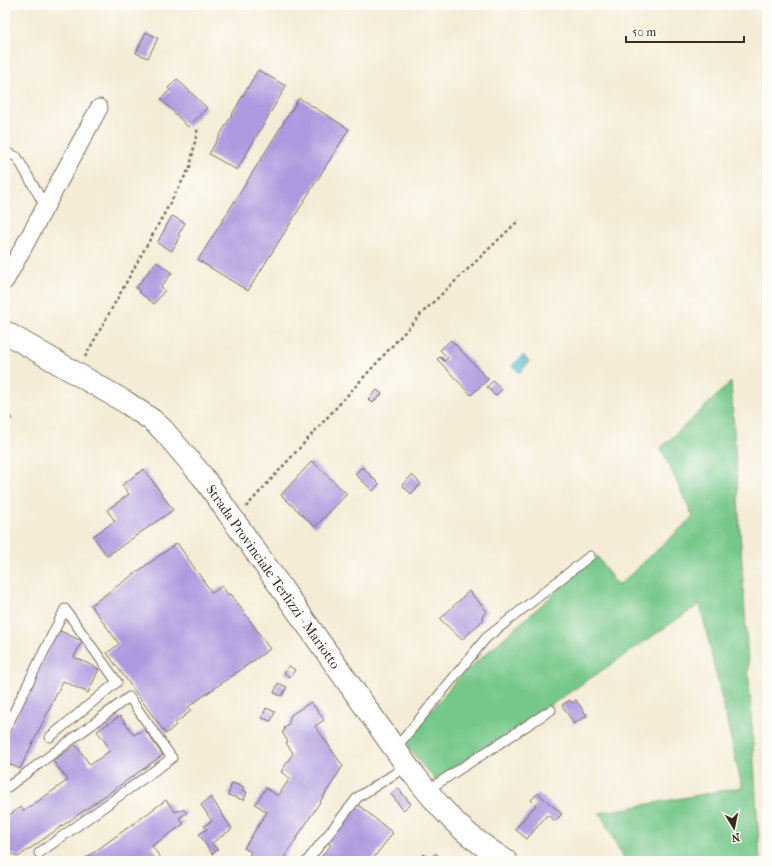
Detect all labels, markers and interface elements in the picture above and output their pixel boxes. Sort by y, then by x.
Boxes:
scale bar [626,18,744,44]
text: 50 m [632,25,656,39]
street label: Strada Provinciale Terlizzi - Mariotto [202,482,344,672]
north arrow [714,808,754,848]
text: N [730,830,741,845]

